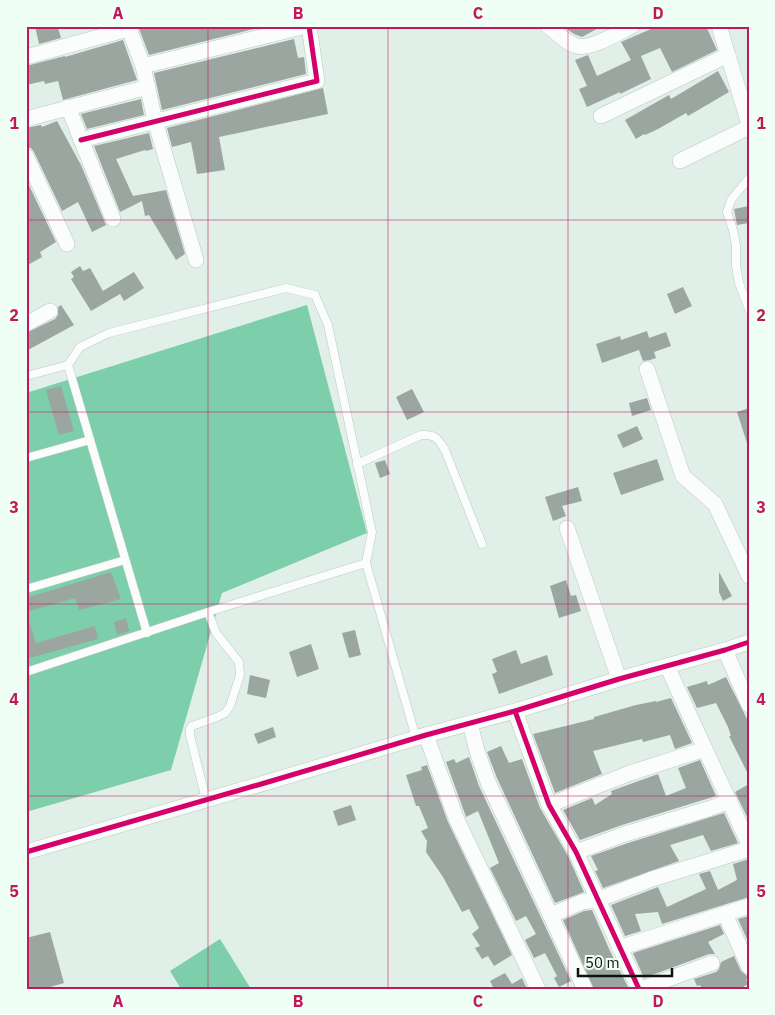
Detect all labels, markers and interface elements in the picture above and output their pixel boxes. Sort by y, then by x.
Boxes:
text: A [113,3,124,23]
text: B [293,3,304,23]
text: C [473,3,483,23]
text: D [652,3,664,23]
text: 1 [9,113,19,133]
text: 1 [756,113,766,133]
text: 2 [9,305,19,325]
text: 2 [756,305,766,325]
text: 3 [9,497,19,517]
text: 3 [756,497,766,517]
text: 4 [9,689,19,709]
text: 4 [756,689,766,709]
text: 5 [9,881,19,901]
text: 5 [756,881,766,901]
scale bar [578,945,671,977]
text: 50 m [585,953,620,972]
text: A [113,991,124,1011]
text: B [293,991,304,1011]
text: C [473,991,483,1011]
text: D [652,991,664,1011]

